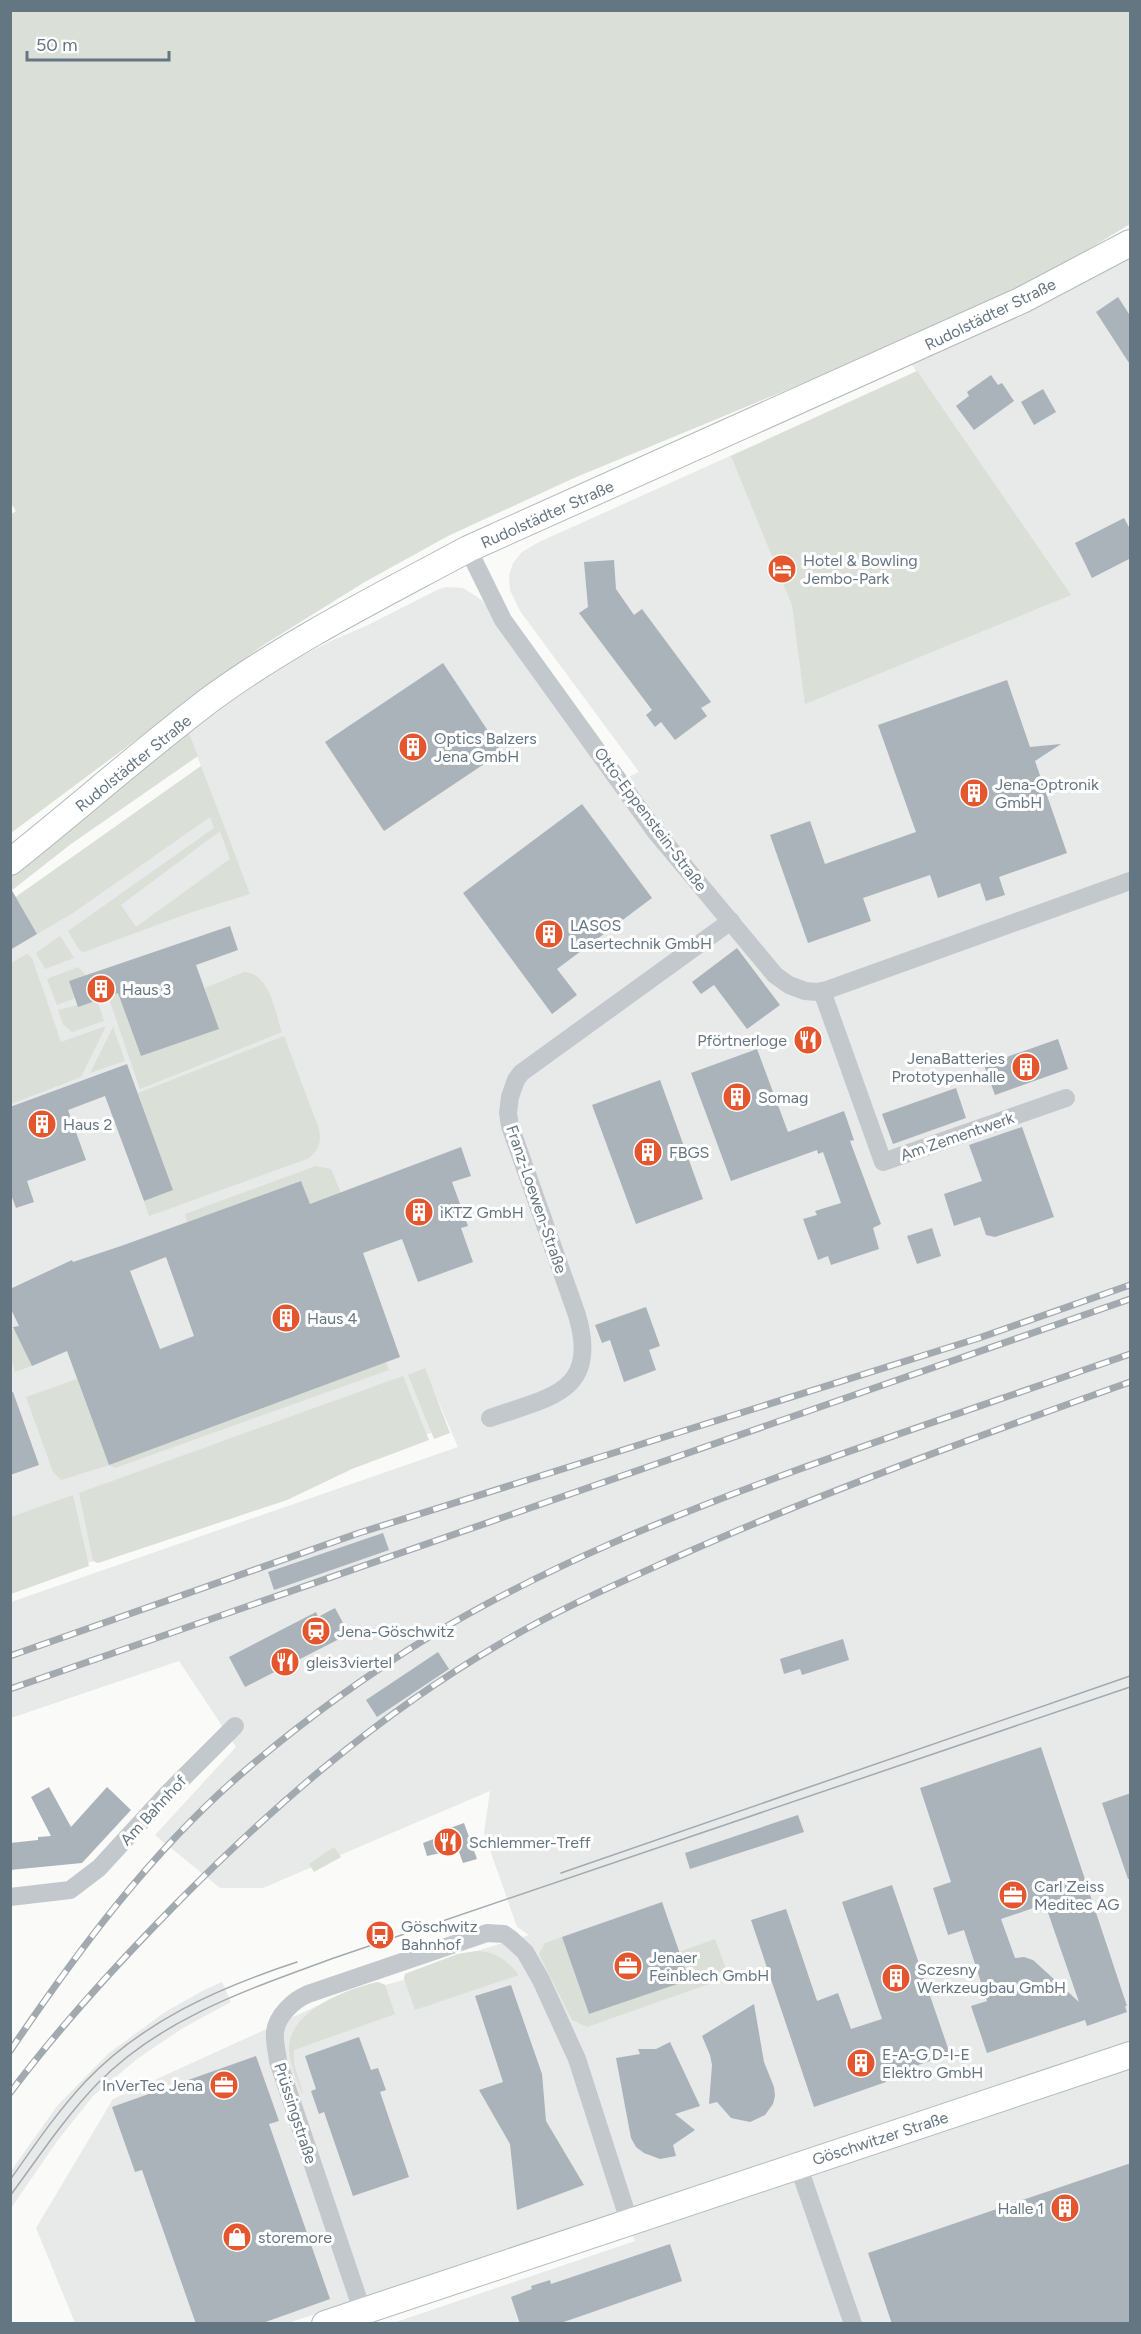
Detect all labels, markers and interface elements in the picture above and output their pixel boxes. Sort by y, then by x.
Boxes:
scale bar [27,24,170,62]
text: 50 m [36,34,78,56]
street label: Rudolstädter Straße [922,274,1059,354]
street label: Rudolstädter Straße [478,476,617,552]
place label: Hotel & Bowling Jembo-Park [803,551,918,588]
hotel icon: Hotel & Bowling Jembo-Park [766,553,798,585]
street label: Rudolstädter Straße [72,711,195,816]
place label: Optics Balzers Jena GmbH [434,729,537,766]
building icon: Optics Balzers Jena GmbH [397,731,429,763]
street label: Otto-Eppenstein-Straße [590,744,711,895]
place label: Jena-Optronik GmbH [995,775,1099,812]
building icon: Jena-Optronik GmbH [958,777,990,809]
place label: LASOS Lasertechnik GmbH [570,916,712,953]
building icon: LASOS Lasertechnik GmbH [533,918,565,950]
building icon: Haus 3 [85,973,117,1005]
place label: Haus 3 [122,980,171,999]
restaurant icon: Pförtnerloge [792,1024,824,1056]
place label: Pförtnerloge [697,1031,787,1050]
place label: JenaBatteries Prototypenhalle [891,1049,1005,1086]
building icon: JenaBatteries Prototypenhalle [1010,1051,1042,1083]
building icon: Somag [721,1081,753,1113]
place label: Somag [758,1088,808,1107]
building icon: Haus 2 [26,1108,58,1140]
street label: Am Zementwerk [898,1108,1017,1165]
place label: Haus 2 [63,1115,112,1134]
street label: Franz-Loewen-Straße [502,1123,571,1276]
building icon: FBGS [632,1136,664,1168]
place label: FBGS [669,1143,710,1162]
building icon: iKTZ GmbH [403,1196,435,1228]
place label: iKTZ GmbH [440,1203,524,1222]
building icon: Haus 4 [270,1302,302,1334]
place label: Haus 4 [307,1309,358,1328]
station icon: Jena-Göschwitz [300,1615,332,1647]
place label: Jena-Göschwitz [337,1622,454,1641]
restaurant icon: gleis3viertel [269,1646,301,1678]
place label: gleis3viertel [306,1653,392,1672]
street label: Am Bahnhof [116,1772,190,1849]
restaurant icon: Schlemmer-Treff [432,1826,464,1858]
place label: Schlemmer-Treff [469,1833,591,1852]
place label: Carl Zeiss Meditec AG [1034,1877,1119,1914]
office icon: Carl Zeiss Meditec AG [997,1879,1029,1911]
place label: Göschwitz Bahnhof [401,1917,478,1954]
bus stop icon: Göschwitz Bahnhof [364,1919,396,1951]
place label: Jenaer Feinblech GmbH [649,1948,769,1985]
office icon: Jenaer Feinblech GmbH [612,1950,644,1982]
place label: Sczesny Werkzeugbau GmbH [917,1960,1066,1997]
building icon: Sczesny Werkzeugbau GmbH [880,1962,912,1994]
place label: E-A-G D-I-E Elektro GmbH [882,2045,983,2082]
building icon: E-A-G D-I-E Elektro GmbH [845,2047,877,2079]
street label: Prüssingstraße [270,2060,321,2166]
office icon: InVerTec Jena [208,2069,240,2101]
place label: InVerTec Jena [102,2076,203,2095]
street label: Göschwitzer Straße [810,2107,951,2169]
building icon: Halle 1 [1049,2192,1081,2224]
place label: Halle 1 [997,2199,1044,2218]
shop icon: storemore [221,2221,253,2253]
place label: storemore [258,2228,332,2247]

